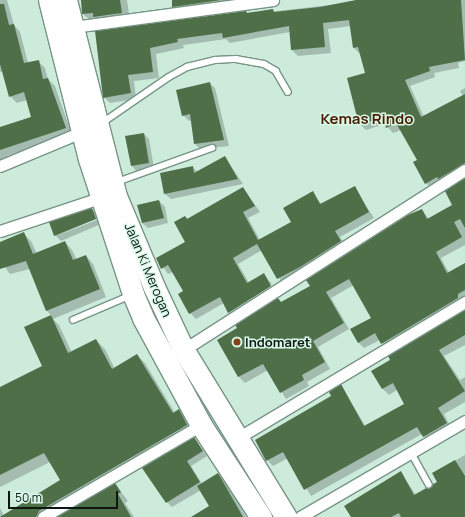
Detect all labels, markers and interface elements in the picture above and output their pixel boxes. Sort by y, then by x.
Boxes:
district label: Kemas Rindo [320,110,414,128]
street label: Jalan Ki Merogan [121,221,175,319]
place label: Indomaret [245,334,310,350]
marker: Indomaret [232,337,242,347]
scale bar [10,483,120,509]
text: 50 m [15,489,42,506]

